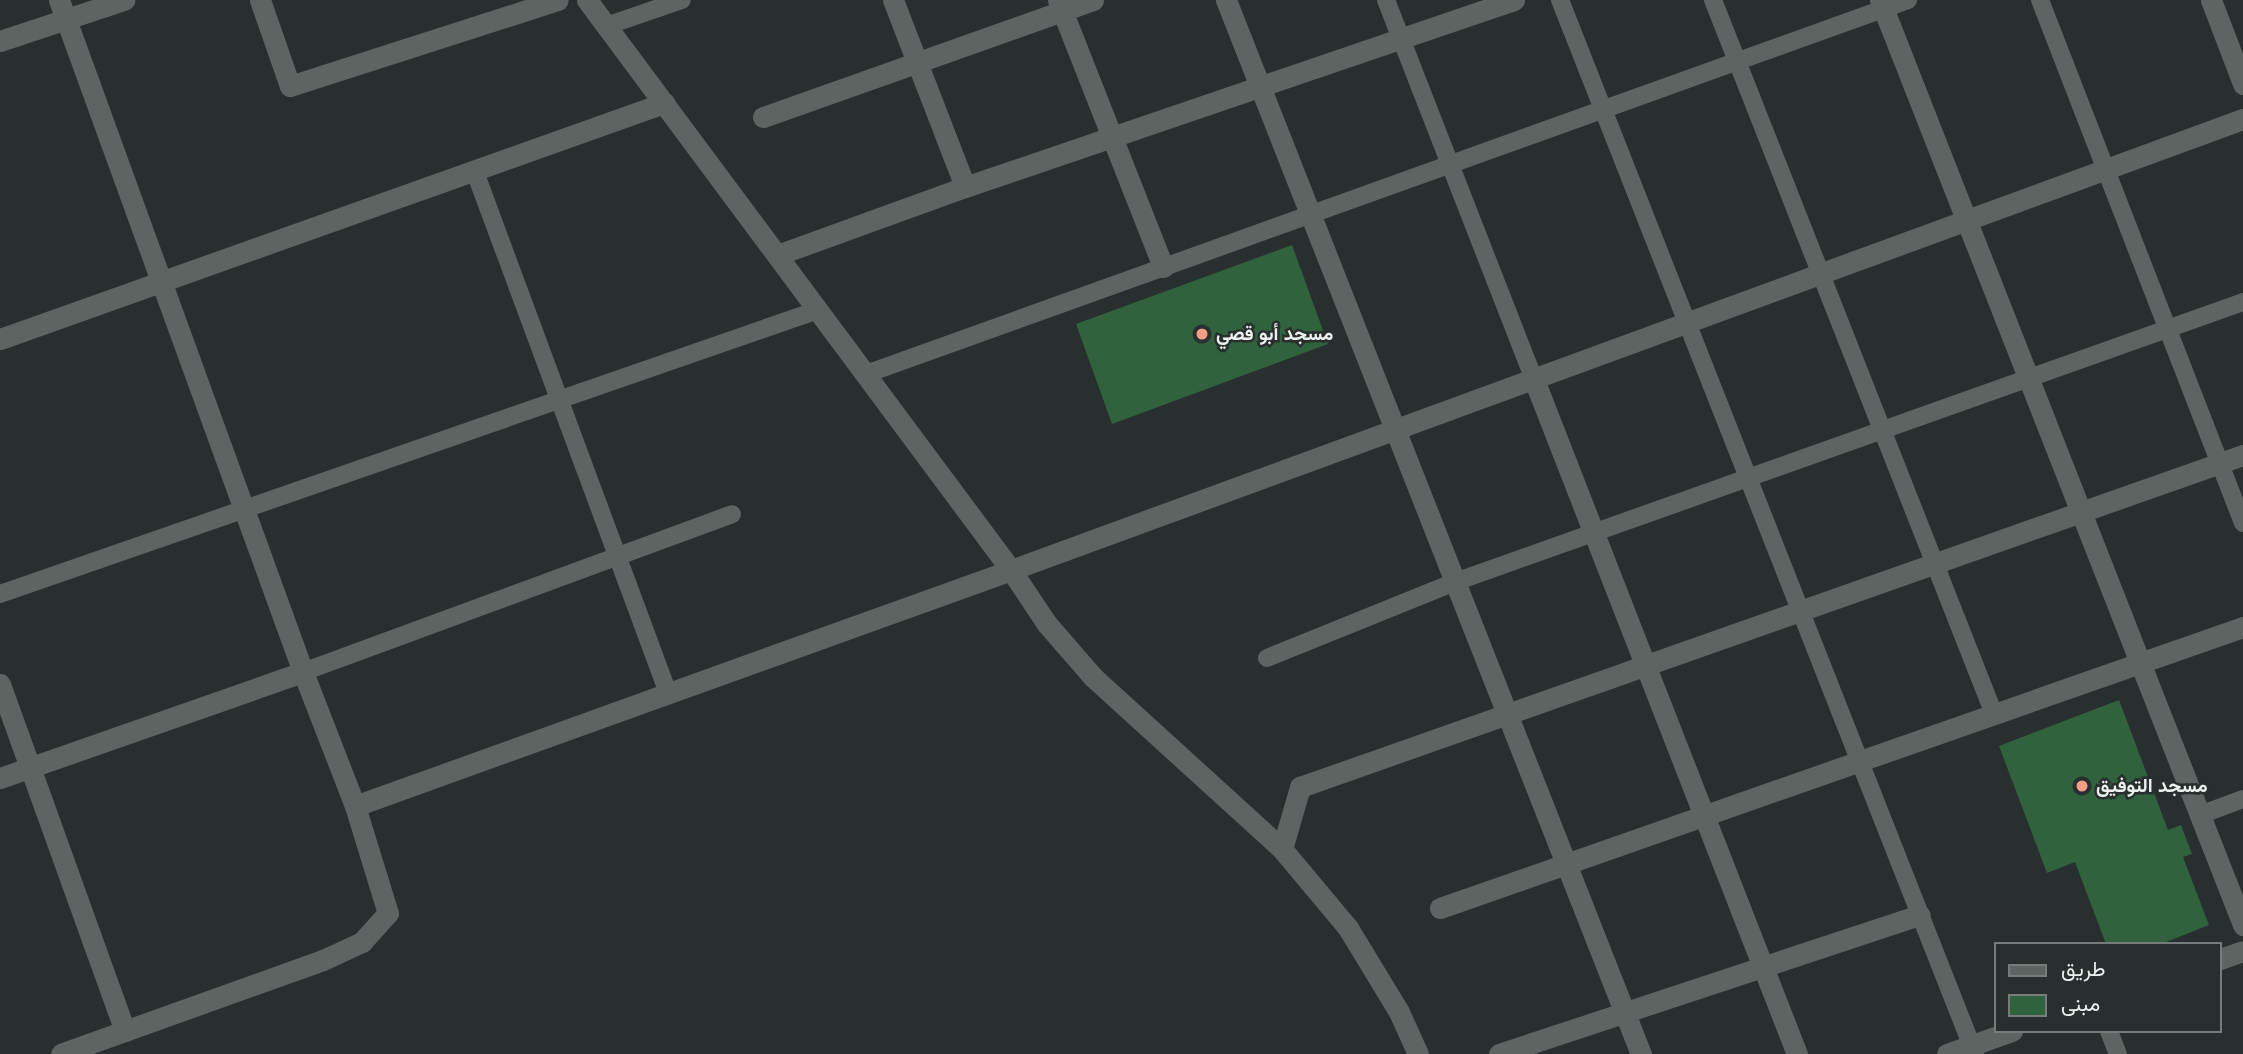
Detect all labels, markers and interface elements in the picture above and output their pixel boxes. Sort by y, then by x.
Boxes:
place label: مسجد أبو قصي [1216,323,1333,345]
marker: مسجد أبو قصي [1194,326,1210,342]
place label: مسجد التوفيق [2096,775,2208,797]
marker: مسجد التوفيق [2074,778,2090,794]
legend [1994,942,2222,1033]
text: طريق [2061,955,2106,981]
text: مبنى [2061,990,2100,1016]

